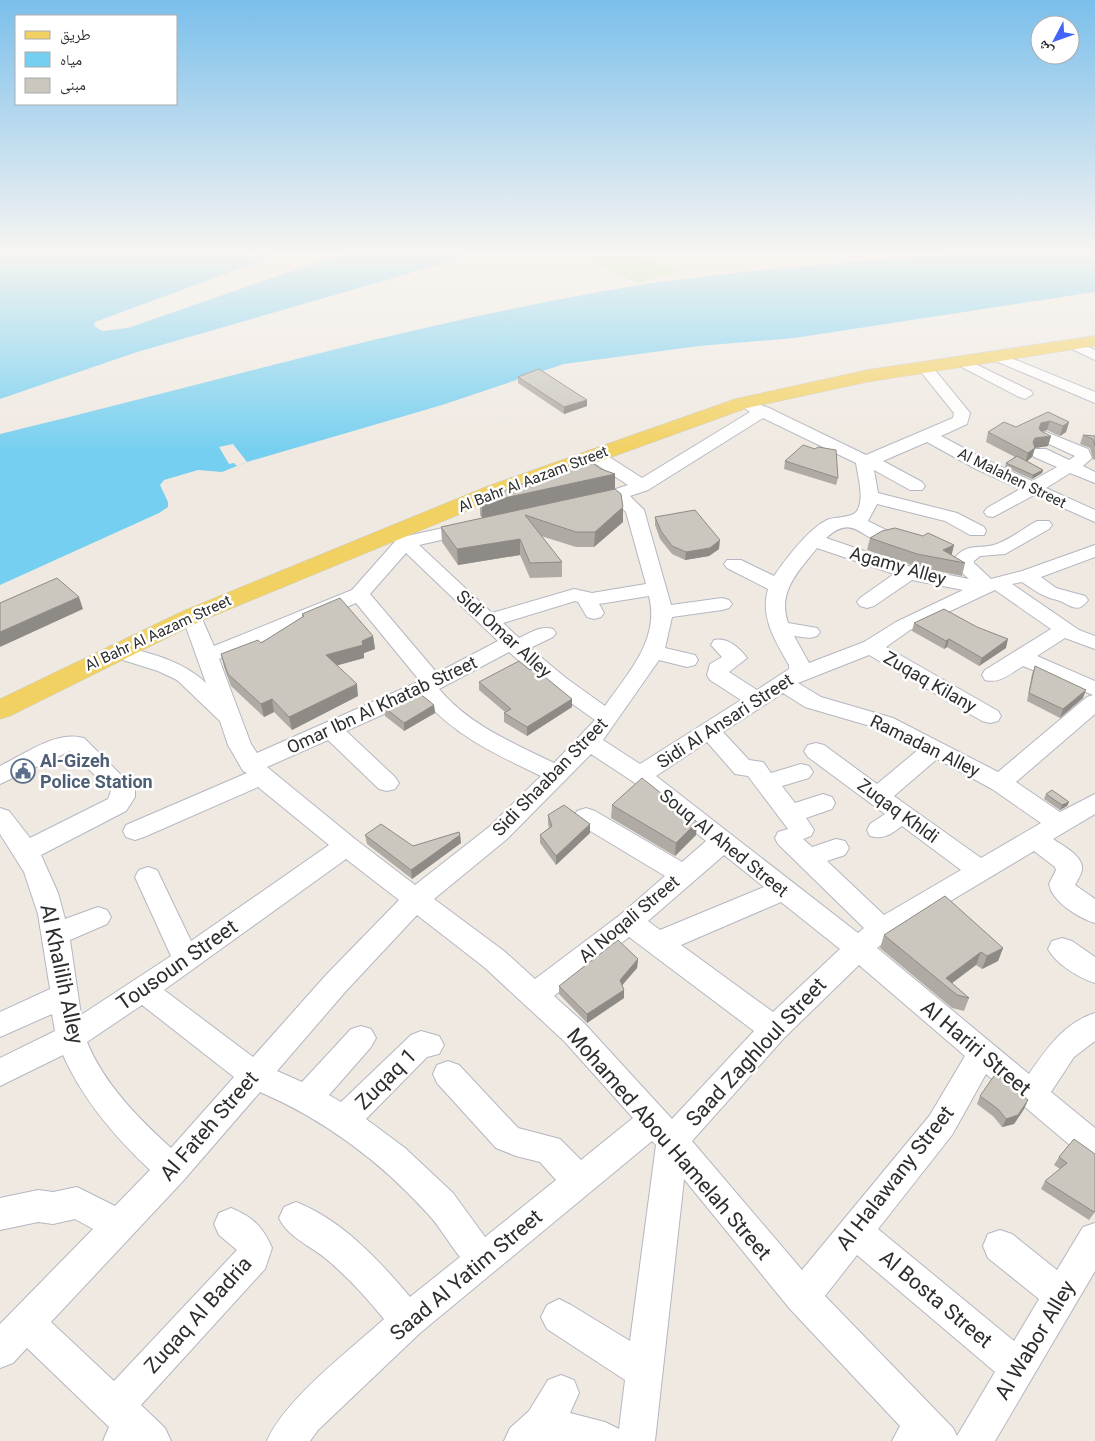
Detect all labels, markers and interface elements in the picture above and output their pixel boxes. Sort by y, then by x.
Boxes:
legend [15,15,178,105]
north arrow [1030,15,1080,65]
text: طريق [60,26,91,45]
text: ش [1034,37,1057,59]
text: مياه [60,51,82,69]
text: مبنى [60,76,86,95]
street label: Al Bahr Al Aazam Street [456,442,610,516]
street label: Al Malahen Street [955,444,1069,512]
street label: Agamy Alley [848,542,949,589]
street label: Sidi Omar Alley [452,585,557,682]
street label: Al Bahr Al Aazam Street [82,591,234,675]
street label: Zuqaq Kilany [880,647,981,717]
street label: Omar Ibn Al Khatab Street [283,651,480,758]
street label: Sidi Al Ansari Street [653,669,797,772]
street label: Ramadan Alley [867,710,984,781]
street label: Sidi Shaaban Street [488,713,611,840]
place label: Al-Gizeh Police Station [40,750,153,792]
public building icon: Al-Gizeh Police Station [10,758,36,784]
street label: Zuqaq Khldi [854,774,943,847]
street label: Souq Al Ahed Street [656,784,793,901]
street label: Al Noqali Street [574,871,683,967]
street label: Al Khalilih Alley [35,902,89,1046]
street label: Tousoun Street [112,914,242,1015]
street label: Saad Zaghloul Street [681,973,831,1131]
street label: Al Hariri Street [916,995,1036,1101]
street label: Mohamed Abou Hamelah Street [562,1023,776,1265]
street label: Zuqaq 1 [351,1044,421,1114]
street label: Al Fateh Street [155,1066,263,1186]
street label: Al Halawany Street [831,1101,959,1255]
street label: Saad Al Yatim Street [385,1204,547,1345]
street label: Al Bosta Street [875,1245,997,1353]
street label: Zuqaq Al Badria [139,1252,257,1378]
street label: Al Wabor Alley [990,1276,1080,1404]

